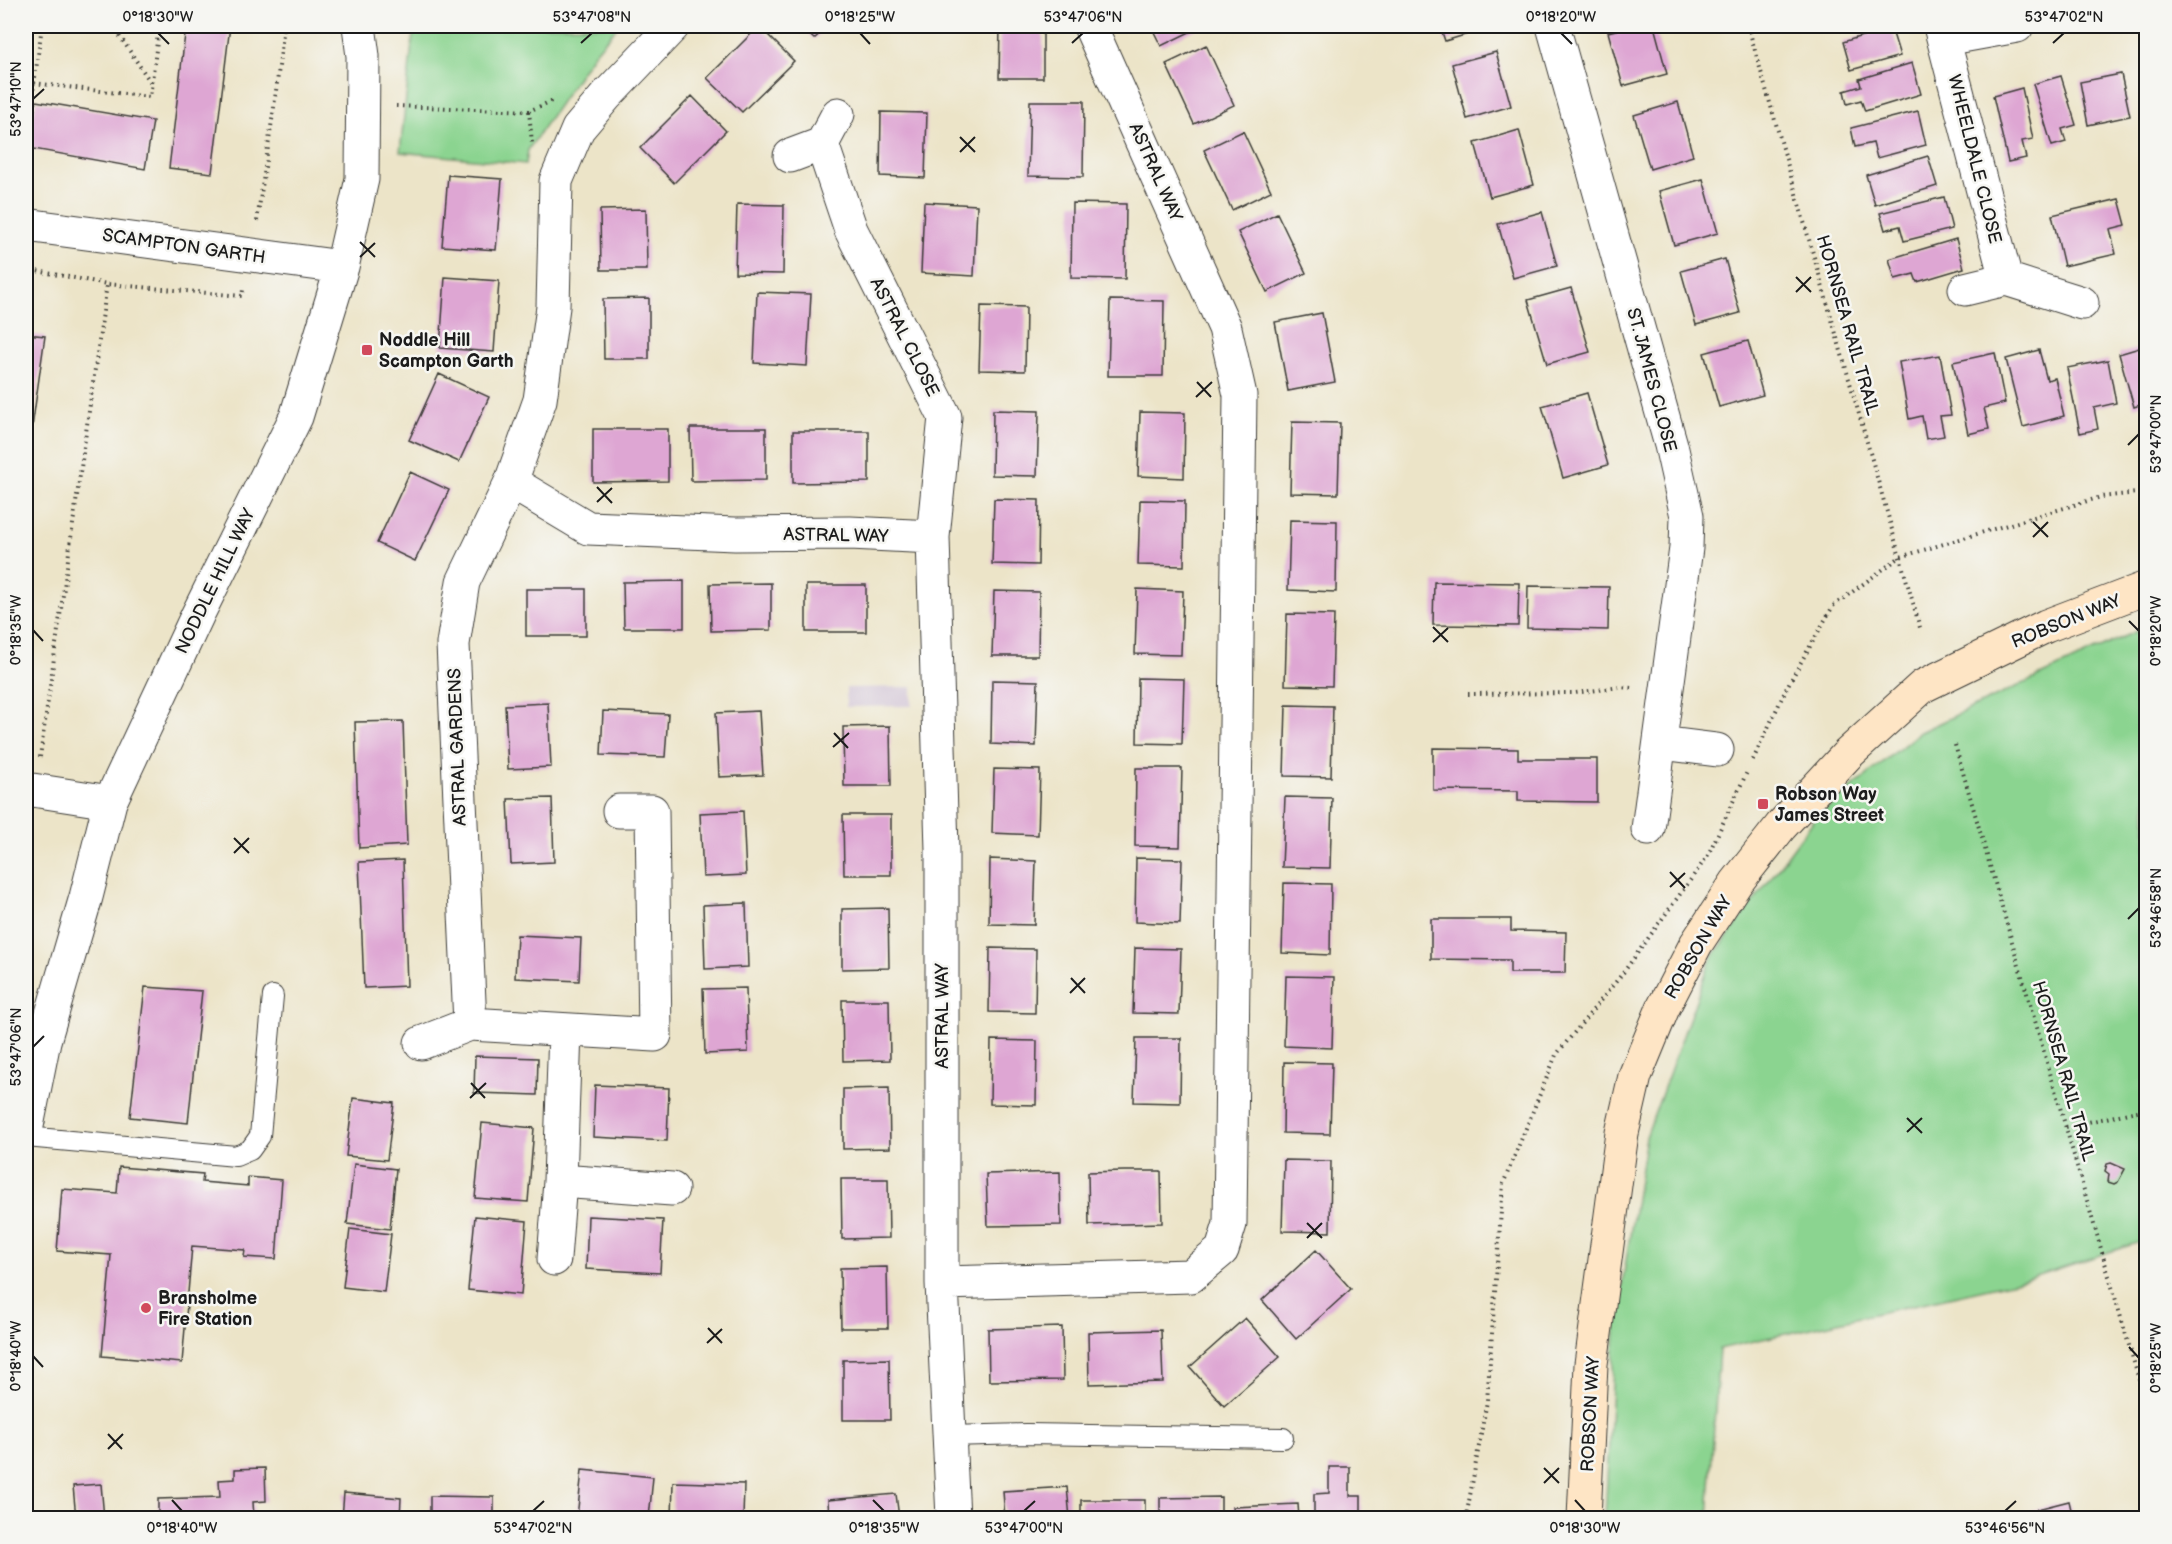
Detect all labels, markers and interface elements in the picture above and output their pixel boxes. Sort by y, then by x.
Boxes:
text: 0°18'30"W [123,8,194,27]
text: 53°47'08"N [553,8,631,27]
text: 0°18'25"W [825,8,896,27]
text: 53°47'06"N [1043,8,1123,27]
text: 0°18'20"W [1526,8,1597,27]
text: 53°47'02"N [2025,8,2103,27]
text: 53°47'10"N [7,61,26,137]
street label: WHEELDALE CLOSE [1943,72,2006,246]
street label: ASTRAL WAY [1124,120,1187,225]
street label: SCAMPTON GARTH [101,225,267,268]
street label: HORNSEA RAIL TRAIL [1812,233,1883,418]
street label: ASTRAL CLOSE [866,274,944,400]
street label: ST. JAMES CLOSE [1622,306,1681,455]
place label: Noddle Hill Scampton Garth [379,330,514,372]
marker: Noddle Hill Scampton Garth [360,343,374,357]
text: 53°47'00"N [2147,395,2166,473]
street label: NODDLE HILL WAY [171,505,260,657]
street label: ASTRAL WAY [783,524,889,547]
street label: ROBSON WAY [2009,590,2124,653]
text: 0°18'35"W [7,594,26,665]
text: 0°18'20"W [2147,595,2166,666]
street label: ASTRAL GARDENS [444,668,471,826]
place label: Robson Way James Street [1775,784,1884,826]
marker: Robson Way James Street [1756,797,1770,811]
text: 53°46'58"N [2147,868,2166,948]
street label: ROBSON WAY [1660,891,1737,1003]
street label: ASTRAL WAY [932,963,953,1069]
street label: HORNSEA RAIL TRAIL [2028,979,2099,1164]
text: 53°47'06"N [7,1007,26,1087]
place label: Bransholme Fire Station [158,1288,257,1330]
marker: Bransholme Fire Station [139,1301,153,1315]
text: 0°18'40"W [7,1320,26,1391]
text: 0°18'25"W [2147,1322,2166,1393]
street label: ROBSON WAY [1577,1355,1604,1472]
text: 0°18'40"W [147,1519,218,1538]
text: 53°47'02"N [494,1519,572,1538]
text: 0°18'35"W [849,1519,920,1538]
text: 53°47'00"N [985,1519,1063,1538]
text: 0°18'30"W [1550,1519,1621,1538]
text: 53°46'56"N [1965,1519,2045,1538]

